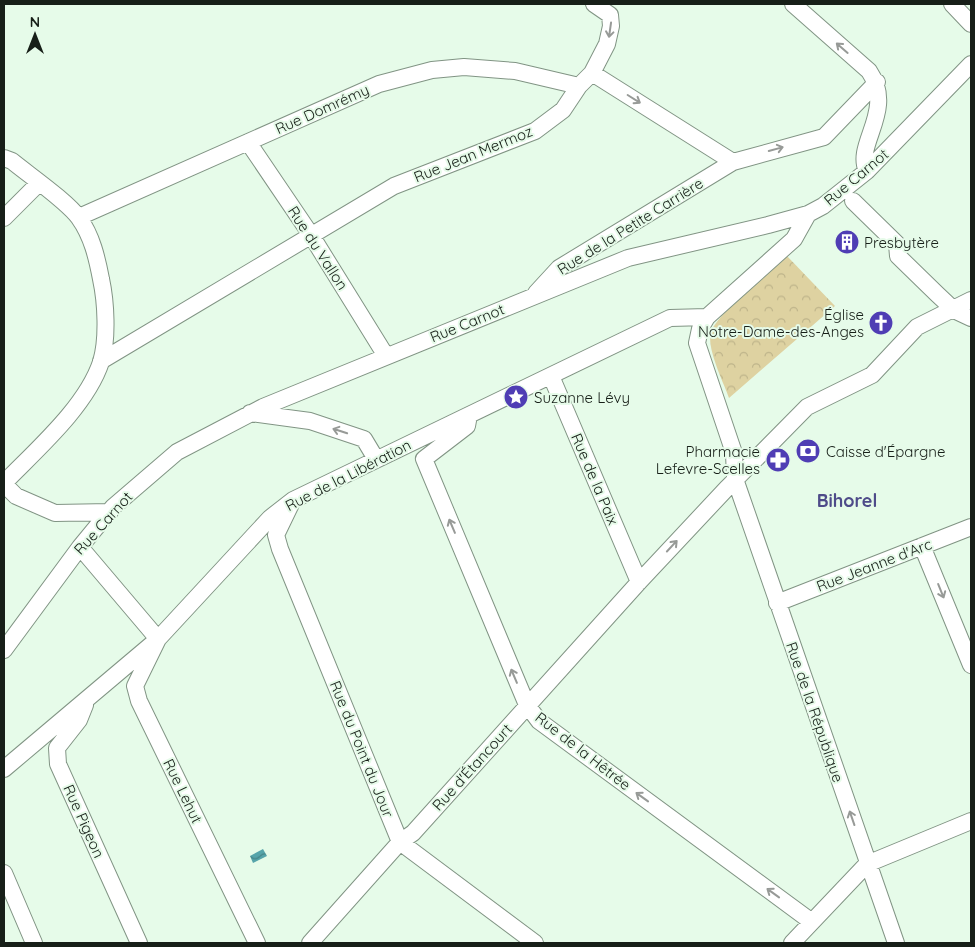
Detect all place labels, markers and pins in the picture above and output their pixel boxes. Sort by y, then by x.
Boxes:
building icon: Presbytère [834,229,860,255]
place label: Presbytère [864,233,939,252]
place label: Église Notre-Dame-des-Anges [698,305,864,341]
church icon: Église Notre-Dame-des-Anges [868,310,894,336]
place icon: Suzanne Lévy [503,384,529,410]
place label: Suzanne Lévy [534,388,630,407]
bank icon: Caisse d'Épargne [795,438,821,464]
place label: Pharmacie Lefevre-Scelles [656,442,760,478]
place label: Caisse d'Épargne [826,442,945,461]
pharmacy icon: Pharmacie Lefevre-Scelles [765,447,791,473]

